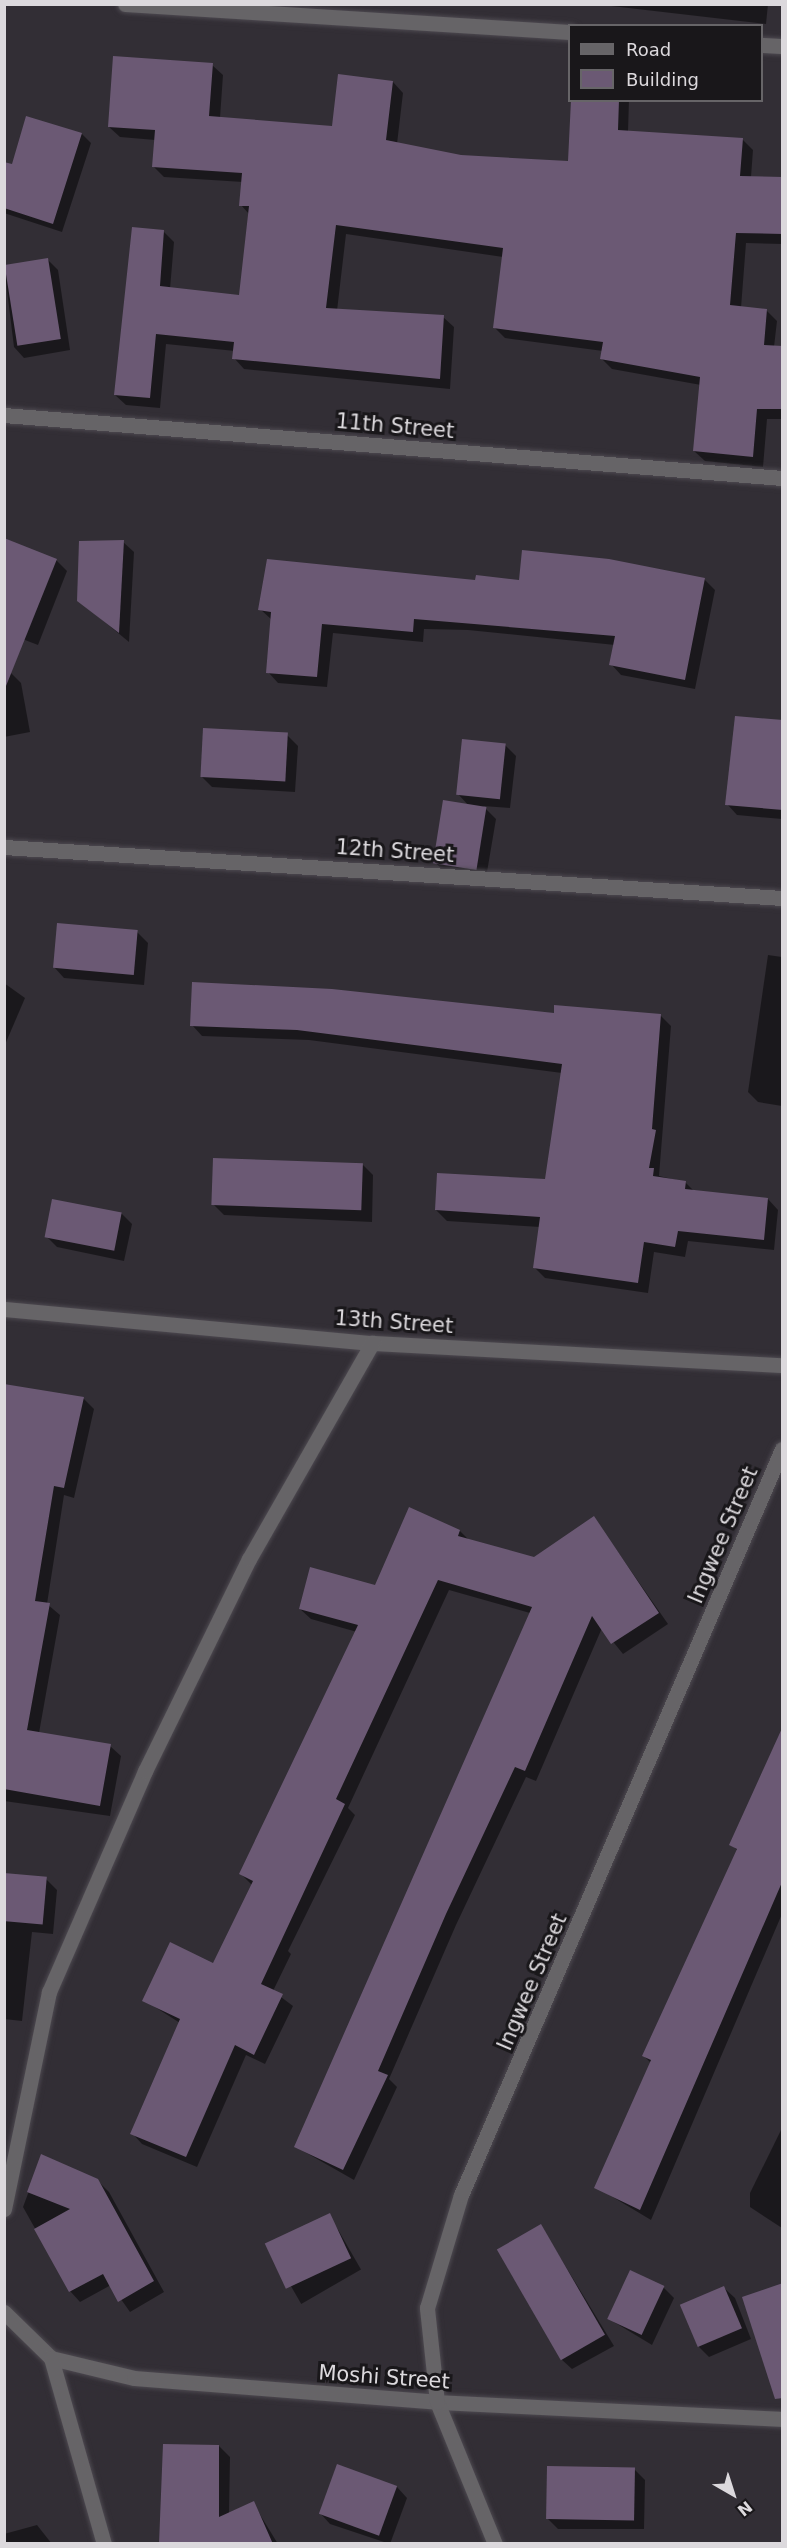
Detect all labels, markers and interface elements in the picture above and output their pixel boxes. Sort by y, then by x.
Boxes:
legend [568,24,763,102]
text: Road [626,39,671,60]
text: Building [626,69,699,90]
street label: 11th Street [335,408,455,444]
street label: 12th Street [335,834,455,868]
street label: 13th Street [334,1305,454,1339]
street label: Ingwee Street [683,1463,763,1607]
street label: Ingwee Street [492,1910,572,2054]
street label: Moshi Street [318,2360,450,2394]
north arrow [703,2464,763,2524]
text: N [733,2497,756,2520]

